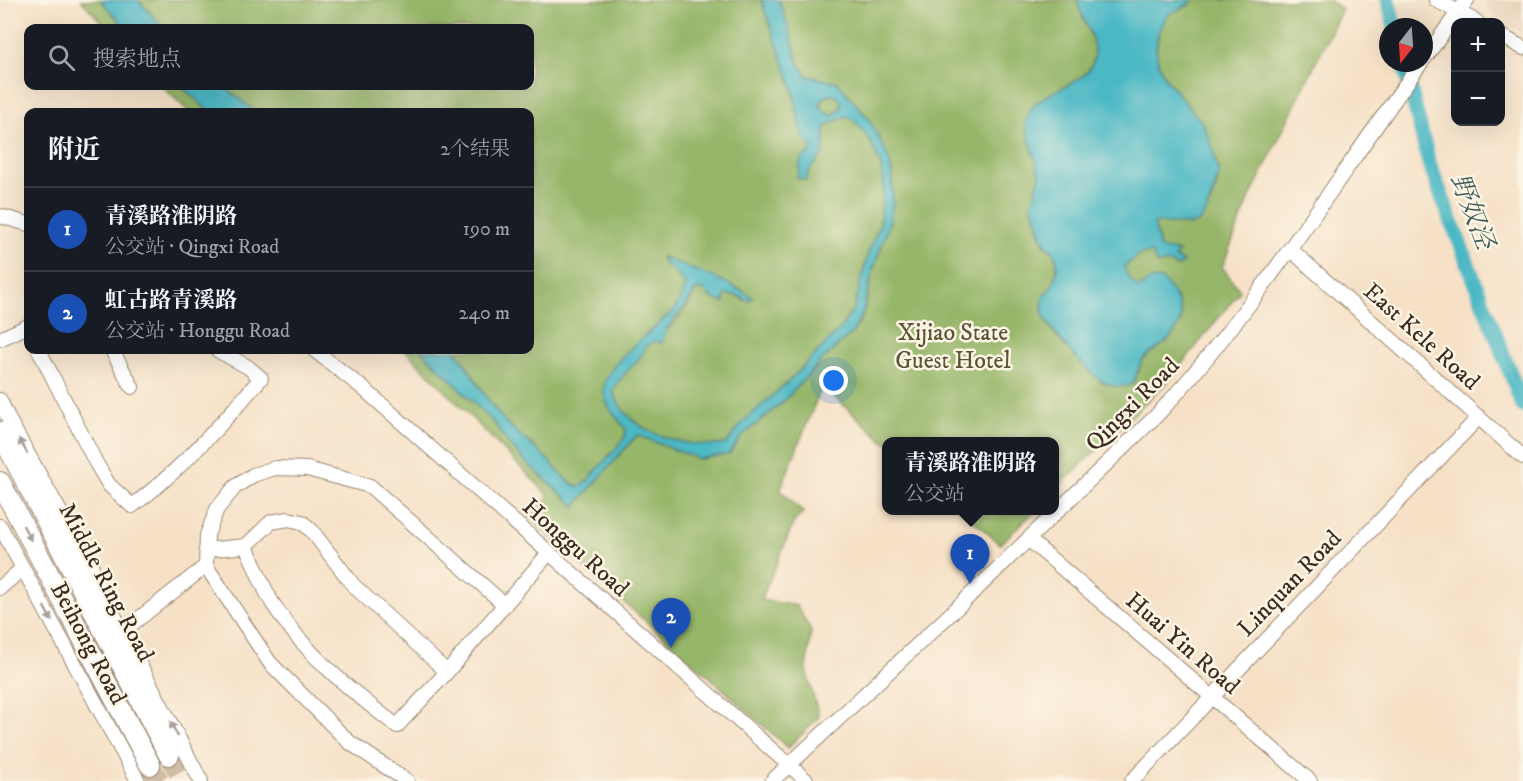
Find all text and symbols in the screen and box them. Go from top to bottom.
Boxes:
north arrow [1379,18,1433,72]
map controls [1451,18,1505,126]
button: + [1451,18,1505,72]
search box [24,24,534,90]
icon: search [45,41,78,74]
text: 搜索地点 [93,46,181,73]
button: − [1451,72,1505,126]
text: 附近 [48,134,100,167]
text: 2个结果 [440,137,510,162]
water label: 野奴泾 [1442,169,1502,256]
text: 青溪路淮阴路 [105,203,237,230]
text: 1 [64,217,71,242]
text: 190 m [463,217,510,242]
text: 公交站 · Qingxi Road [105,235,279,260]
street label: East Kele Road [1357,277,1486,397]
text: 虹古路青溪路 [105,287,237,314]
text: 2 [63,301,72,326]
text: 240 m [459,301,510,326]
park label: Xijiao State Guest Hotel [895,318,1012,376]
text: 公交站 · Honggu Road [105,319,290,344]
street label: Qingxi Road [1079,351,1186,458]
your location [819,366,848,395]
one-way arrow [18,437,28,454]
popup [882,437,1059,515]
text: 青溪路淮阴路 [904,450,1037,477]
text: 公交站 [904,482,964,507]
street label: Honggu Road [516,492,635,604]
street label: Middle Ring Road [52,498,161,667]
street label: Linquan Road [1231,524,1348,643]
one-way arrow [22,525,32,542]
pin: 1 [950,534,990,584]
street label: Beihong Road [43,577,133,710]
street label: Huai Yin Road [1119,586,1246,702]
pin: 2 [652,598,690,648]
one-way arrow [43,606,53,623]
one-way arrow [169,720,179,737]

